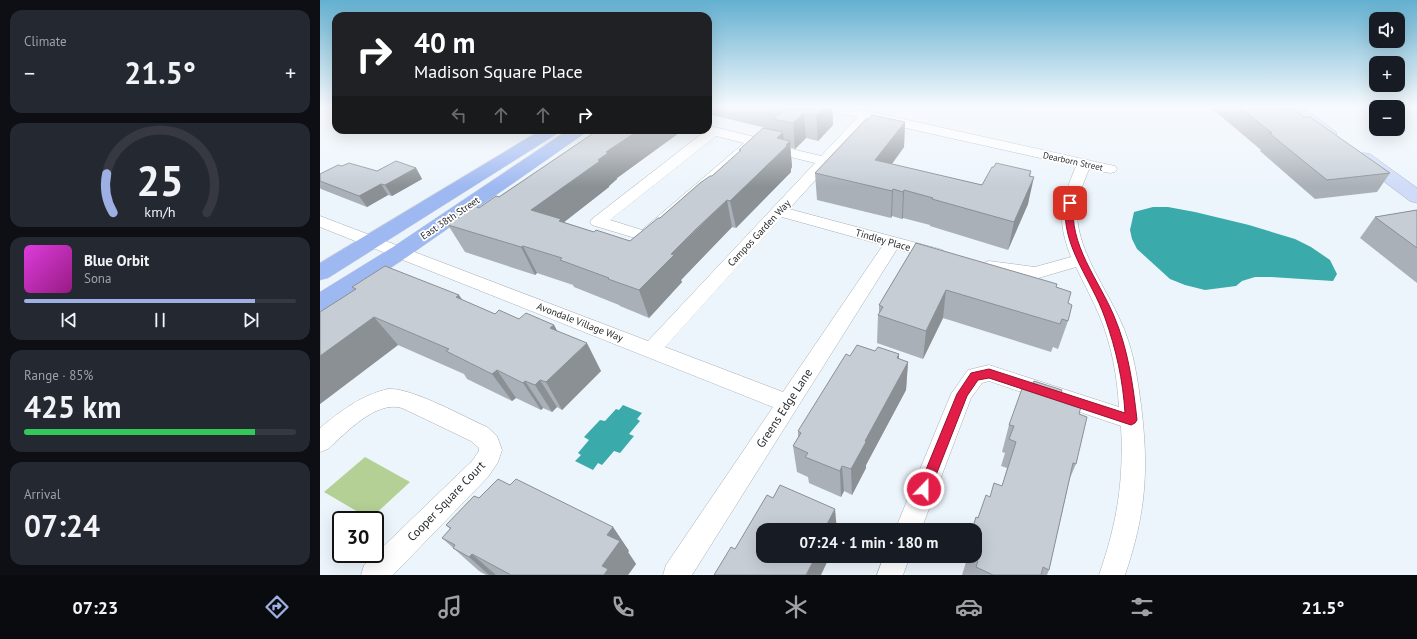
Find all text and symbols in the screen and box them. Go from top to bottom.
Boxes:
map controls [1369,12,1405,136]
button: sound [1369,12,1405,48]
text: 40 m [414,24,475,61]
icon: right [348,28,400,80]
text: Climate [24,33,67,50]
text: 21.5° [124,53,196,92]
button: + [1369,56,1405,92]
text: − [24,59,35,87]
text: + [285,59,296,87]
text: Madison Square Place [414,60,583,83]
button: − [1369,100,1405,136]
icon: left [448,104,470,126]
icon: ahead [490,104,512,126]
icon: ahead [532,104,554,126]
icon: right [574,104,596,126]
street label: Dearborn Street [1042,149,1104,173]
text: 25 [136,154,184,207]
pin [1053,186,1087,220]
icon: arrive [1059,192,1081,214]
street label: East 38th Street [418,193,483,243]
street label: Campos Garden Way [725,197,794,269]
text: km/h [144,201,176,220]
street label: Tindley Place [854,226,912,254]
text: Blue Orbit [84,251,149,270]
text: Sona [84,270,111,287]
street label: Avondale Village Way [535,300,625,345]
icon: previous [58,309,80,331]
icon: pause [149,309,171,331]
icon: next [240,309,262,331]
street label: Greens Edge Lane [753,366,815,450]
text: Range · 85% [24,367,93,384]
text: 425 km [24,387,122,426]
street label: Cooper Square Court [404,458,488,544]
position arrow [903,468,945,510]
text: Arrival [24,486,60,503]
text: 07:24 [24,506,100,545]
speed limit sign: 30 [332,511,384,563]
text: 07:24 · 1 min · 180 m [800,533,938,552]
icon: directions [263,593,291,621]
icon: music [436,593,464,621]
icon: phone [609,593,637,621]
icon: climate [782,593,810,621]
icon: car [955,593,983,621]
icon: filters [1128,593,1156,621]
text: 07:23 [73,596,118,619]
text: 21.5° [1302,596,1344,619]

